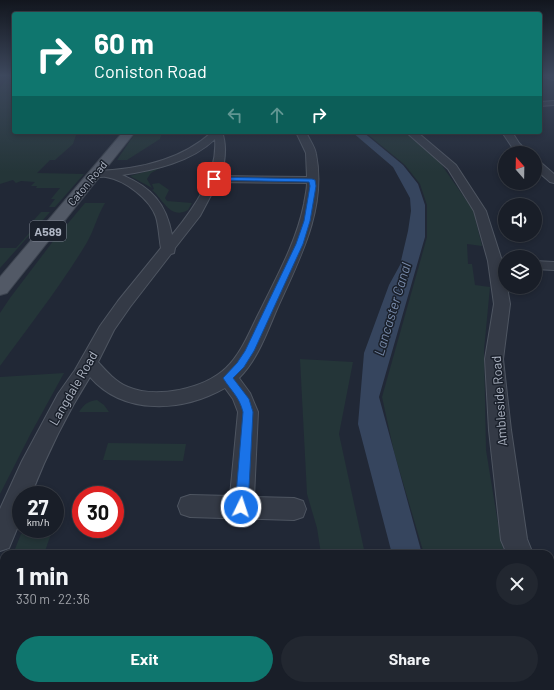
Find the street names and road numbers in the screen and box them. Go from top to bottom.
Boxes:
street label: Caton Road [65,158,109,208]
road number: A589 [30,221,66,241]
street label: Langdale Road [45,348,101,428]
street label: Ambleside Road [488,355,510,447]

